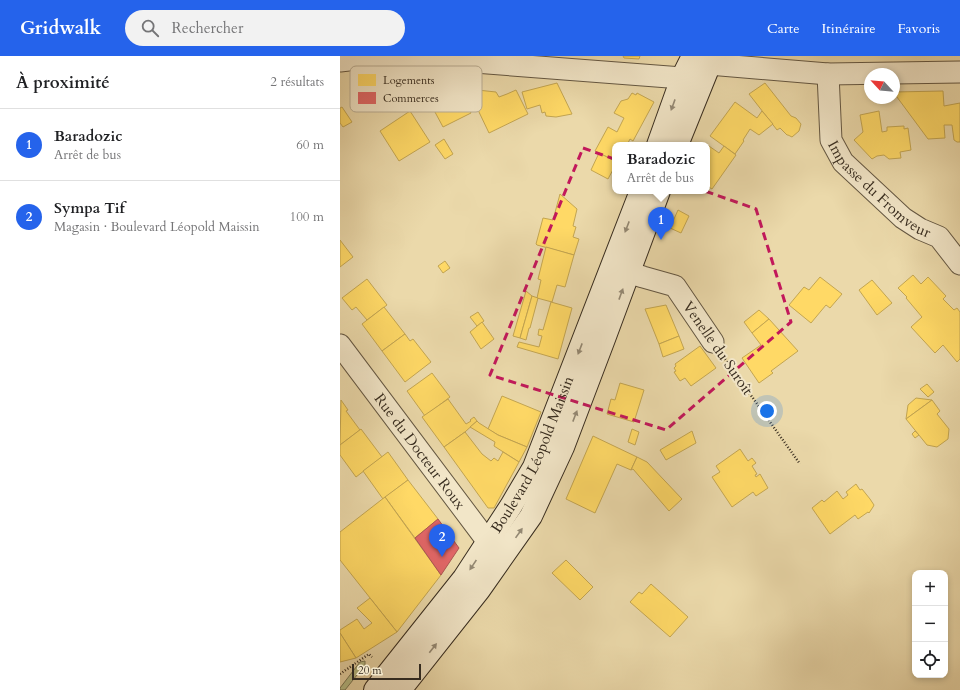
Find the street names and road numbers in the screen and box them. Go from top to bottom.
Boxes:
street label: Impasse du Fromveur [823,137,934,243]
street label: Venelle du Suroît [678,297,758,399]
street label: Boulevard Léopold Maissin [486,373,579,537]
street label: Rue du Docteur Roux [370,389,470,514]

